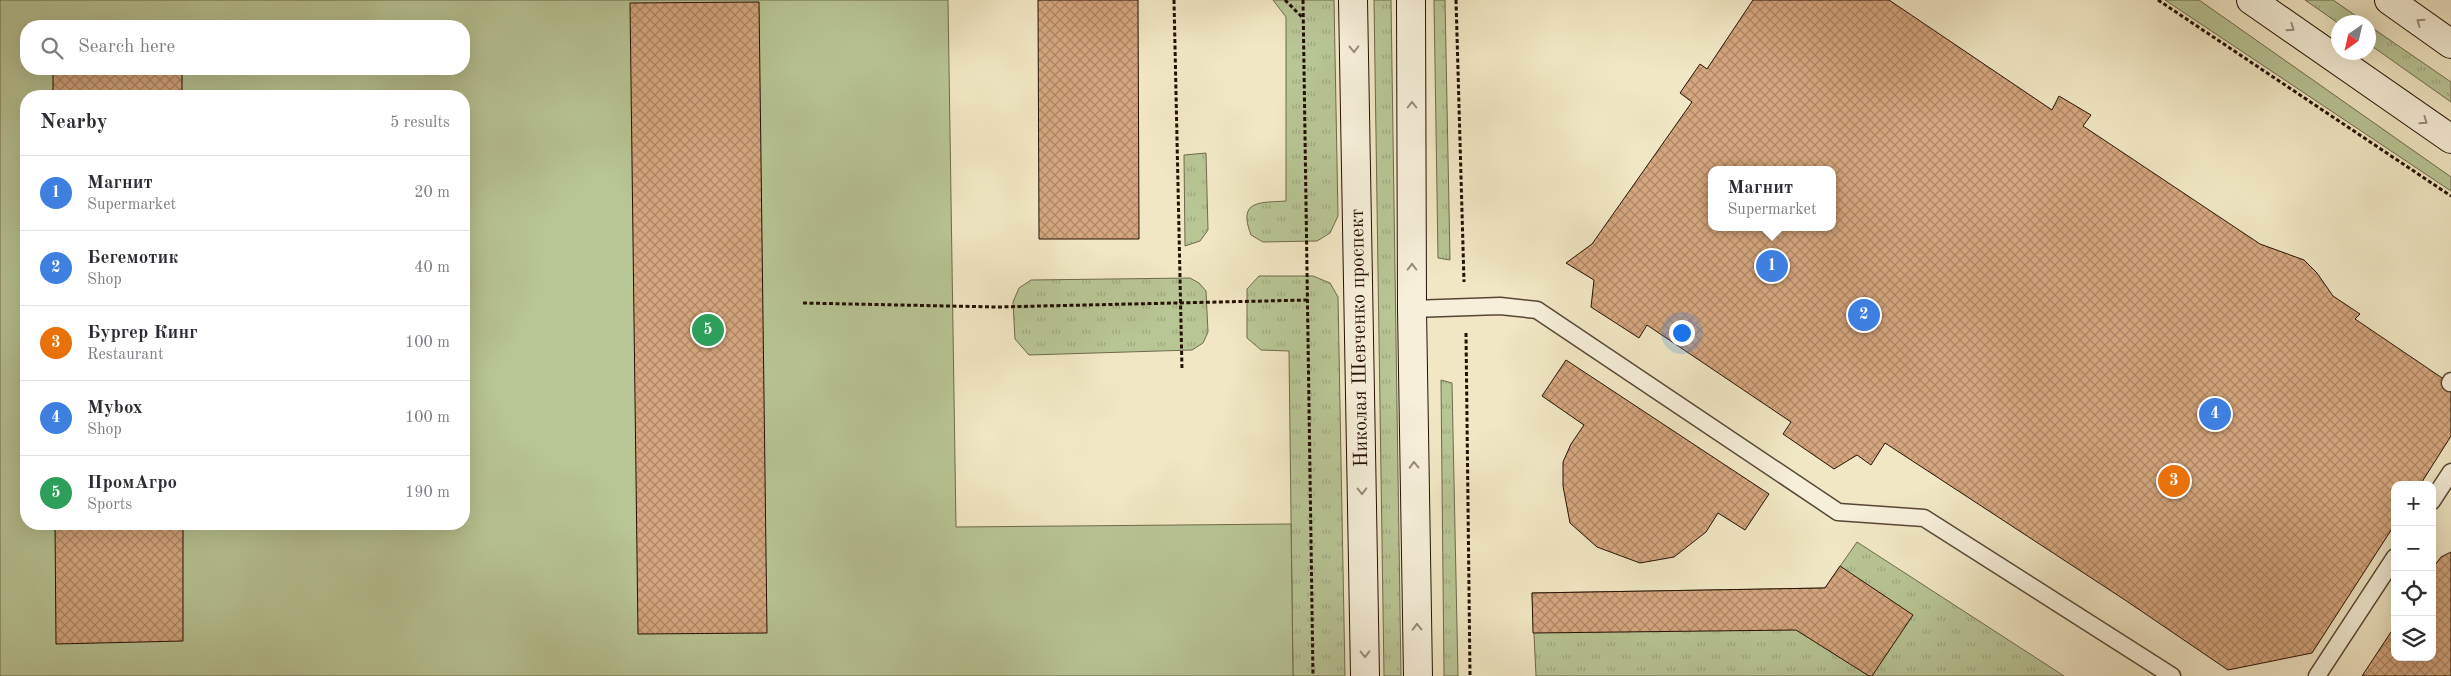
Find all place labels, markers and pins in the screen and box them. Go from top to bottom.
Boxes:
pin: 1 [1756,247,1788,285]
pin: 2 [1848,296,1880,334]
pin: 5 [692,311,724,349]
pin: 4 [2199,395,2231,433]
pin: 3 [2158,462,2190,500]

